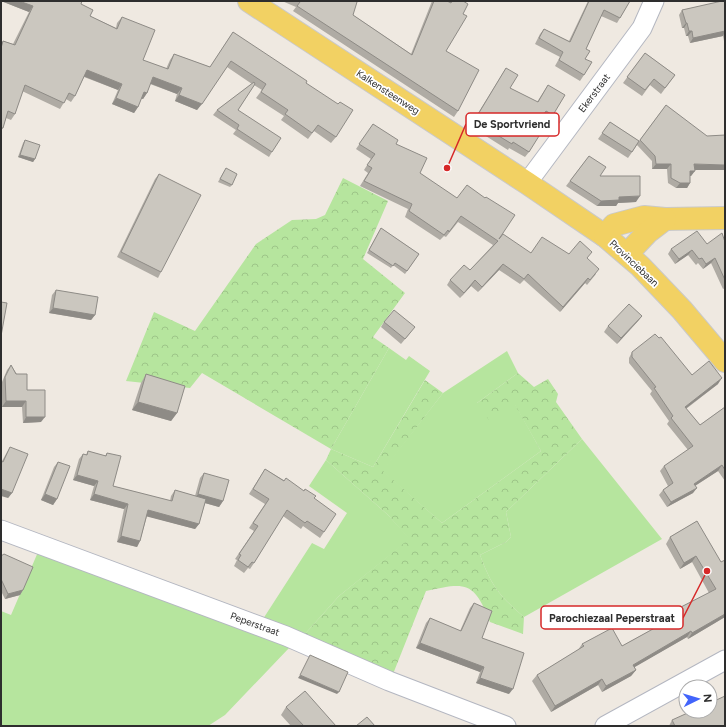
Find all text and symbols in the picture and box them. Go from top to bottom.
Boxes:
street label: Kalkensteenweg [354,67,422,117]
street label: Ekerstraat [575,71,613,115]
callout: De Sportvriend [466,113,559,136]
text: De Sportvriend [474,118,550,131]
street label: Provinciebaan [607,237,662,289]
callout: Parochiezaal Peperstraat [541,606,683,629]
street label: Peperstraat [228,609,282,639]
text: Parochiezaal Peperstraat [549,612,675,625]
north arrow [678,679,718,719]
text: N [701,693,714,703]

